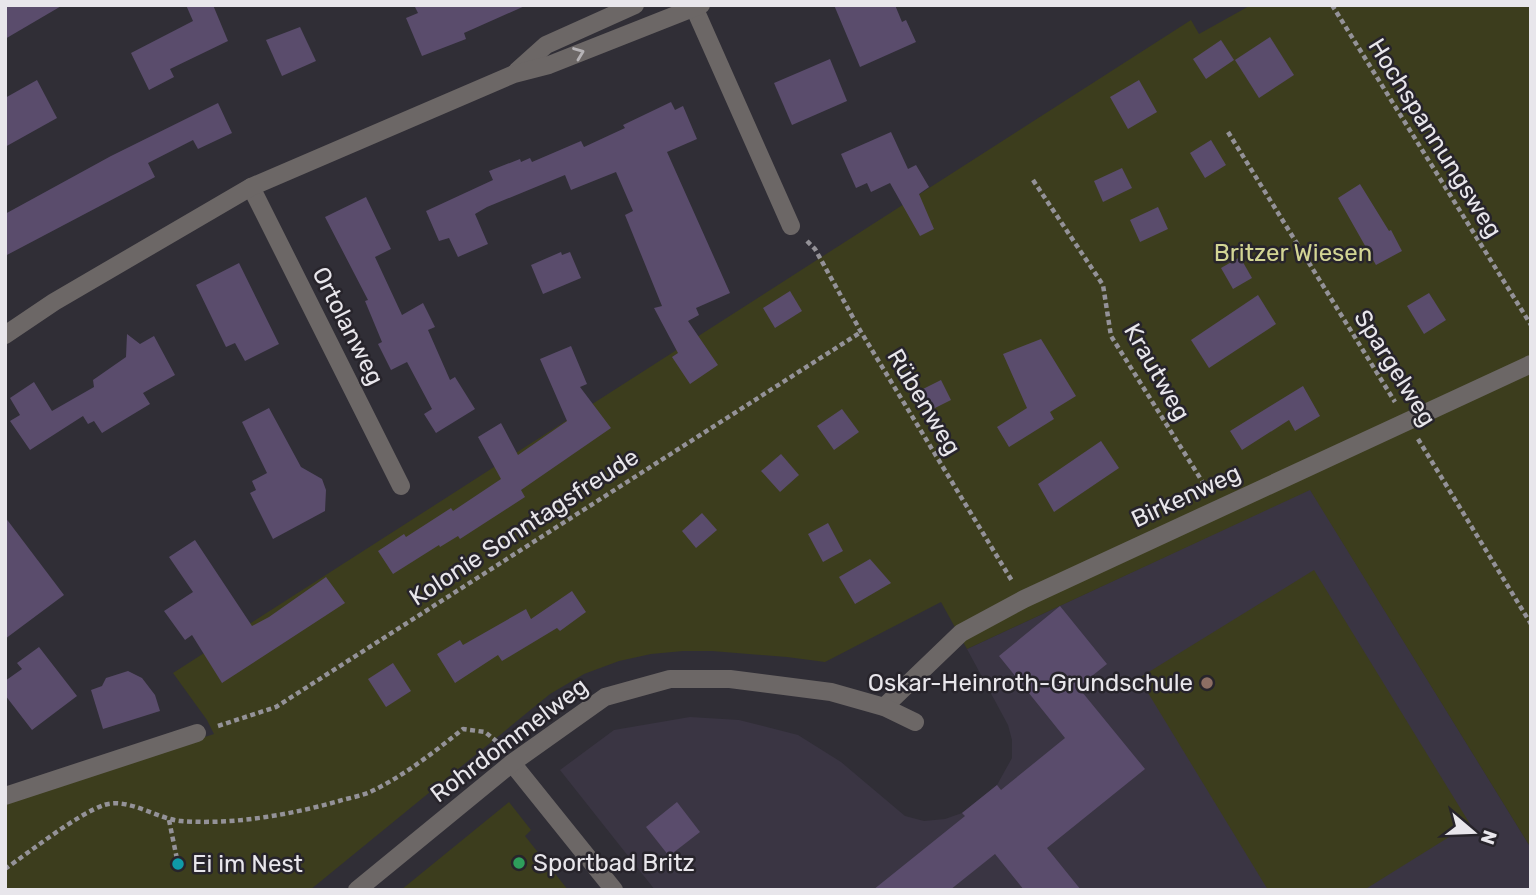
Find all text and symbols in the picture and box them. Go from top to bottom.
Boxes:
street label: Hochspannungsweg [1362,33,1508,243]
one-way arrow [573,48,585,62]
park label: Britzer Wiesen [1214,239,1372,267]
street label: Ortolanweg [306,262,390,390]
street label: Spargelweg [1348,305,1442,431]
street label: Krautweg [1118,319,1196,425]
street label: Rübenweg [881,344,967,460]
street label: Kolonie Sonntagsfreude [404,442,644,612]
street label: Birkenweg [1127,459,1245,533]
place label: Oskar-Heinroth-Grundschule [868,669,1193,697]
street label: Rohrdommelweg [425,672,593,808]
marker: Oskar-Heinroth-Grundschule [1199,675,1215,691]
north arrow [1438,797,1508,867]
text: N [1476,827,1502,848]
place label: Sportbad Britz [533,849,695,877]
place label: Ei im Nest [192,850,303,878]
marker: Sportbad Britz [511,855,527,871]
marker: Ei im Nest [170,856,186,872]

